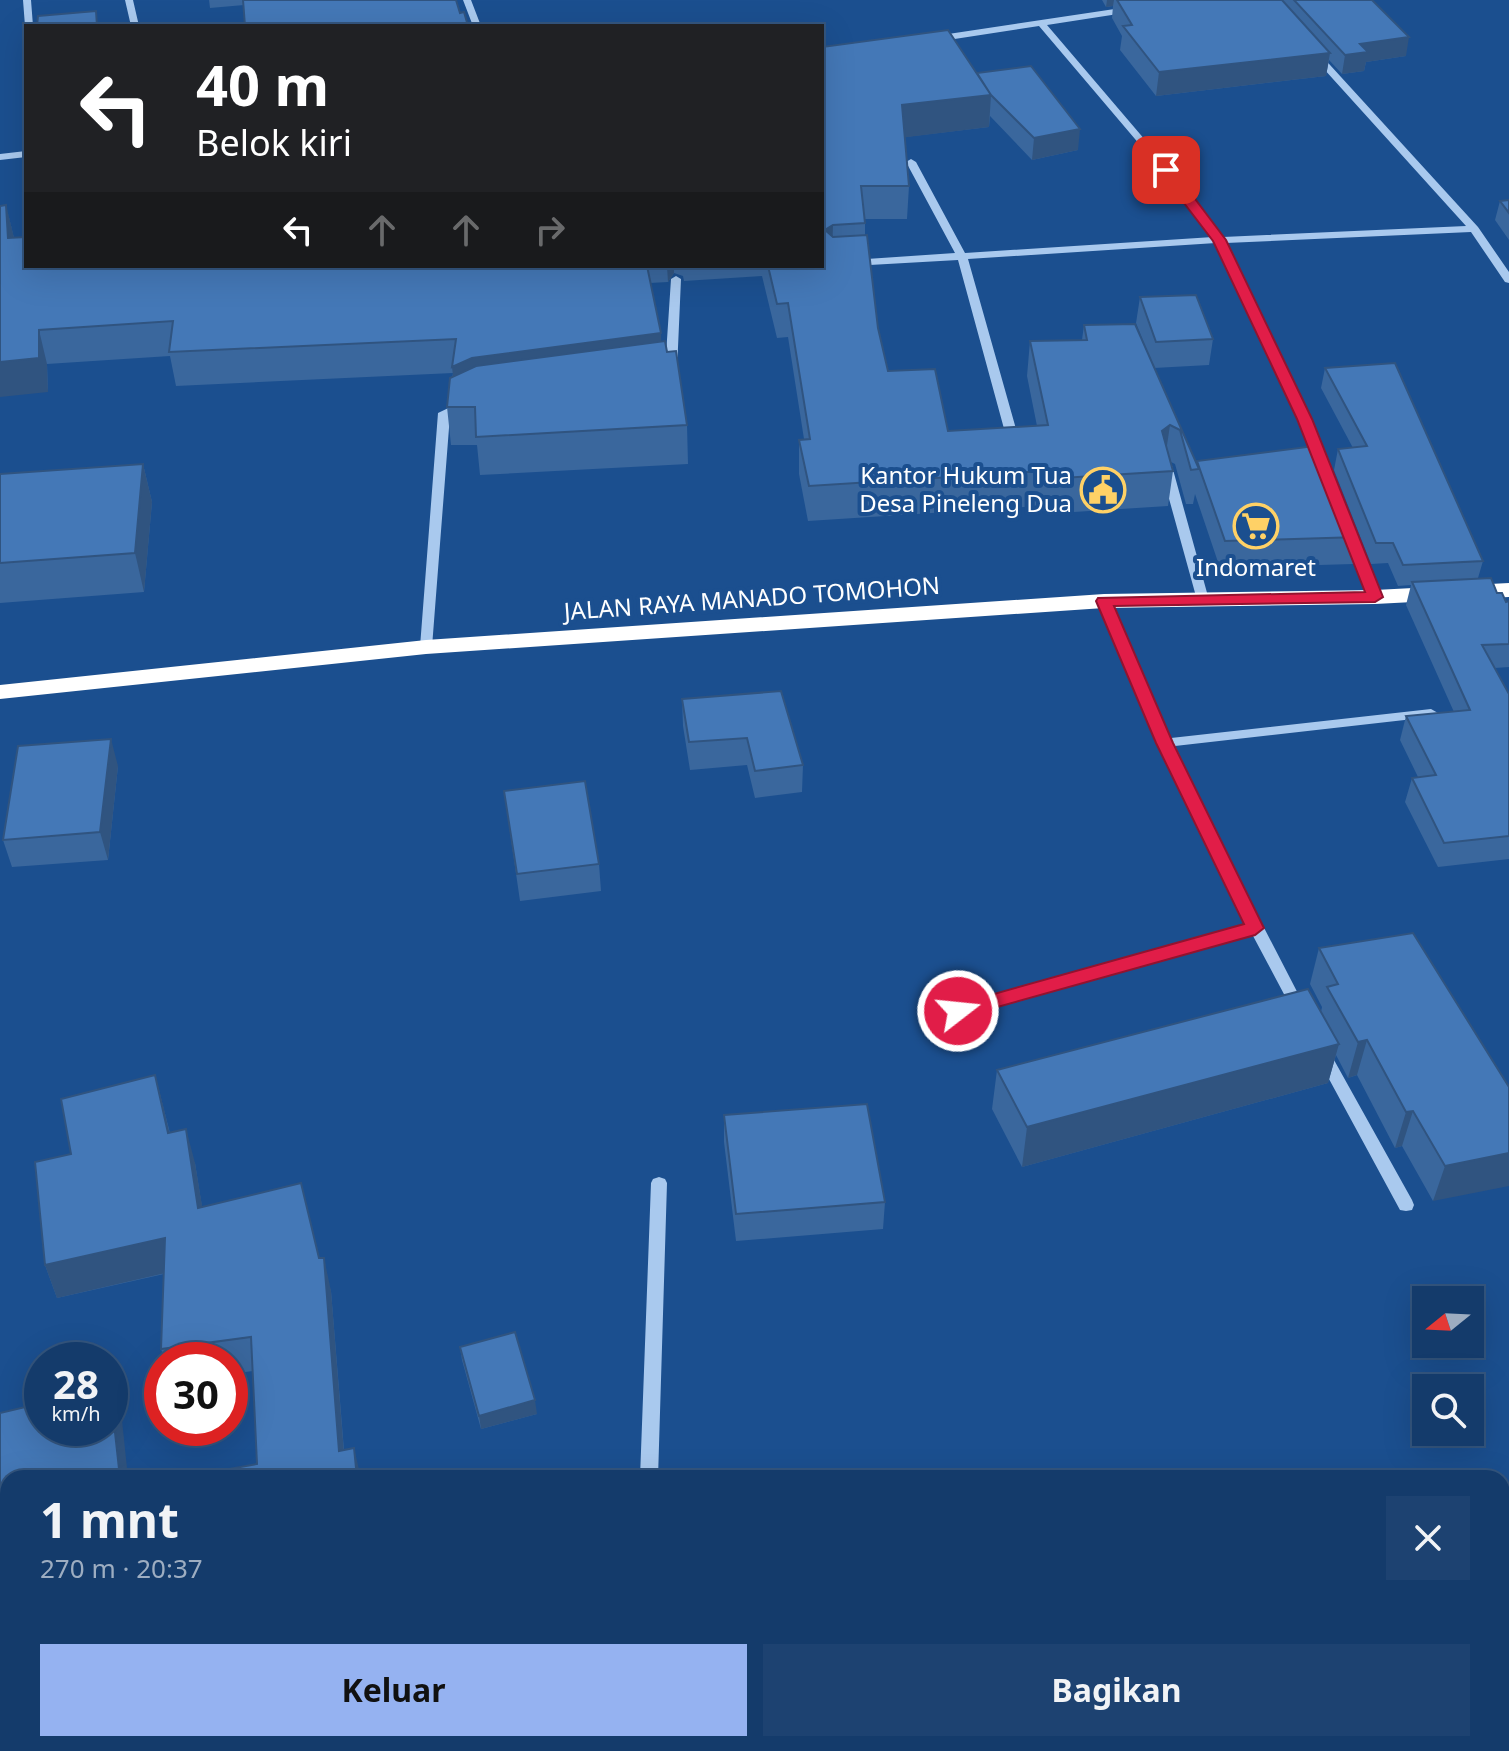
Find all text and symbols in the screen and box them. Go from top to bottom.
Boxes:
text: 40 m [196,46,329,122]
icon: left [64,56,168,160]
text: Belok kiri [196,118,352,167]
pin [1132,136,1200,204]
icon: arrive [1144,148,1188,192]
icon: left [276,208,320,252]
icon: ahead [360,208,404,252]
icon: ahead [444,208,488,252]
icon: right [528,208,572,252]
place label: Kantor Hukum Tua Desa Pineleng Dua [859,458,1072,519]
public building icon: Kantor Hukum Tua Desa Pineleng Dua [1079,466,1127,514]
supermarket icon: Indomaret [1232,502,1280,550]
place label: Indomaret [1196,550,1316,583]
street label: JALAN RAYA MANADO TOMOHON [561,568,941,627]
position arrow [916,969,1000,1053]
north arrow [1412,1286,1484,1358]
map controls [1412,1286,1484,1446]
speed limit sign: 30 [144,1342,248,1446]
text: 28 [53,1356,99,1411]
button: search [1412,1374,1484,1446]
text: km/h [51,1400,101,1427]
text: 1 mnt [40,1487,179,1552]
button: close [1386,1496,1470,1580]
text: 270 m · 20:37 [40,1550,203,1586]
button: Keluar [40,1644,747,1736]
button: Bagikan [763,1644,1470,1736]

